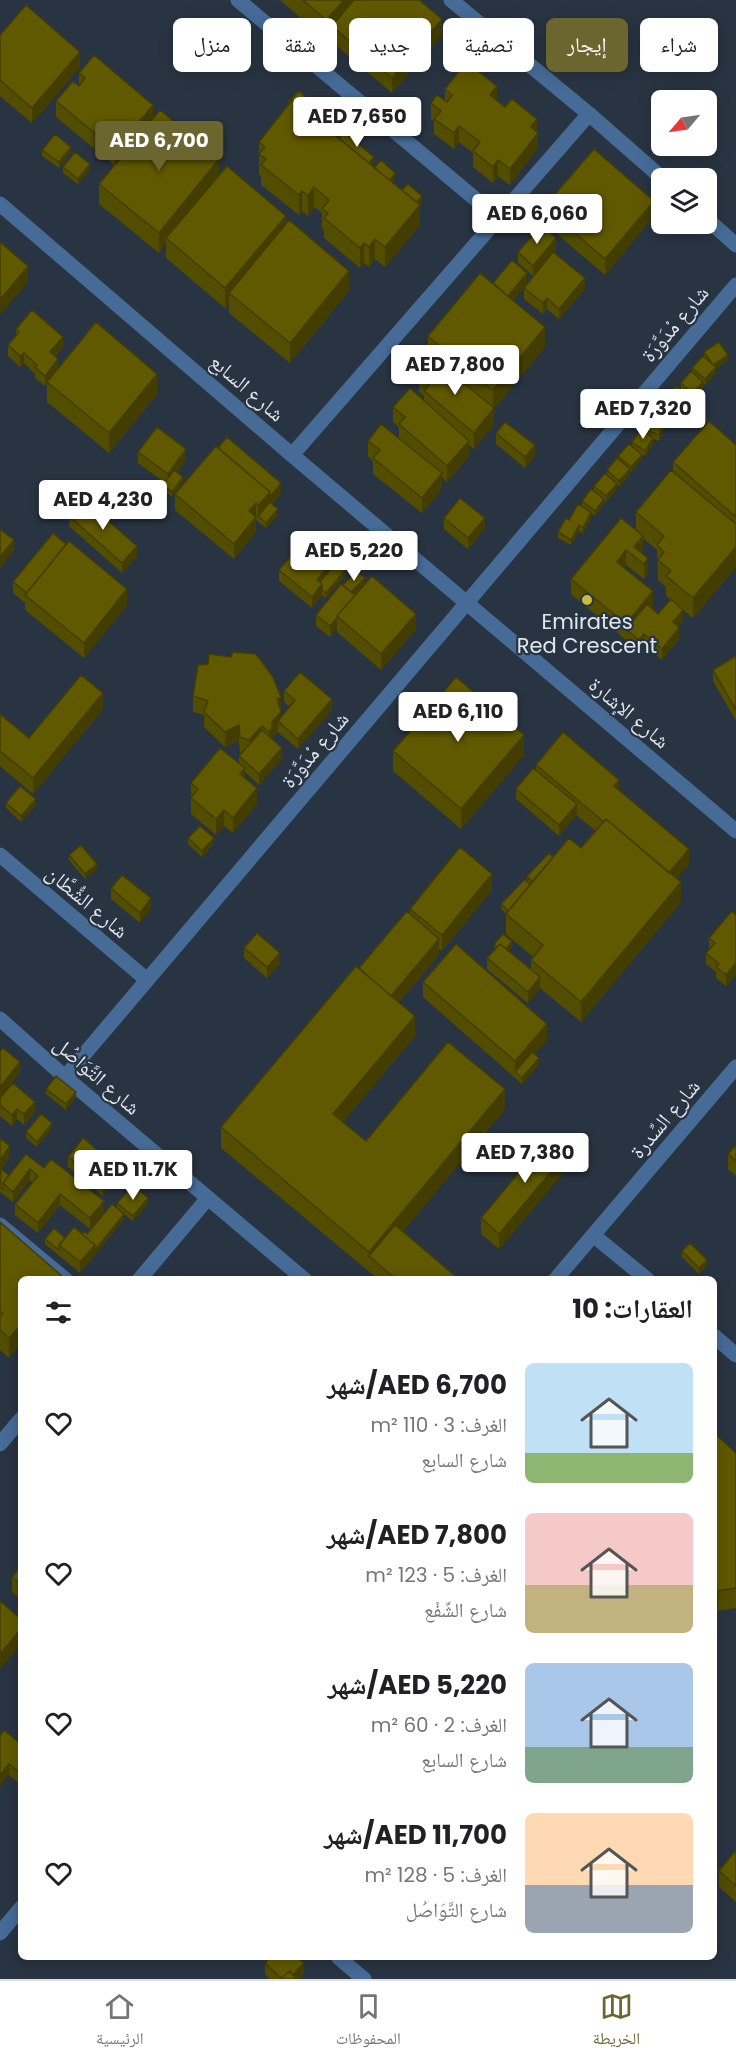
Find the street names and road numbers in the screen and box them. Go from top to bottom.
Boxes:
street label: شارع مْدَوَّرَة [634,279,715,368]
street label: شارع السابع [204,347,291,428]
street label: شارع الإشارة [583,670,676,755]
street label: شارع مْدَوَّرَة [274,705,355,794]
street label: شارع الشُّطَّان [40,858,135,945]
street label: شارع التَّوَاصُل [48,1030,147,1121]
street label: شارع السِّدرة [623,1073,706,1165]

